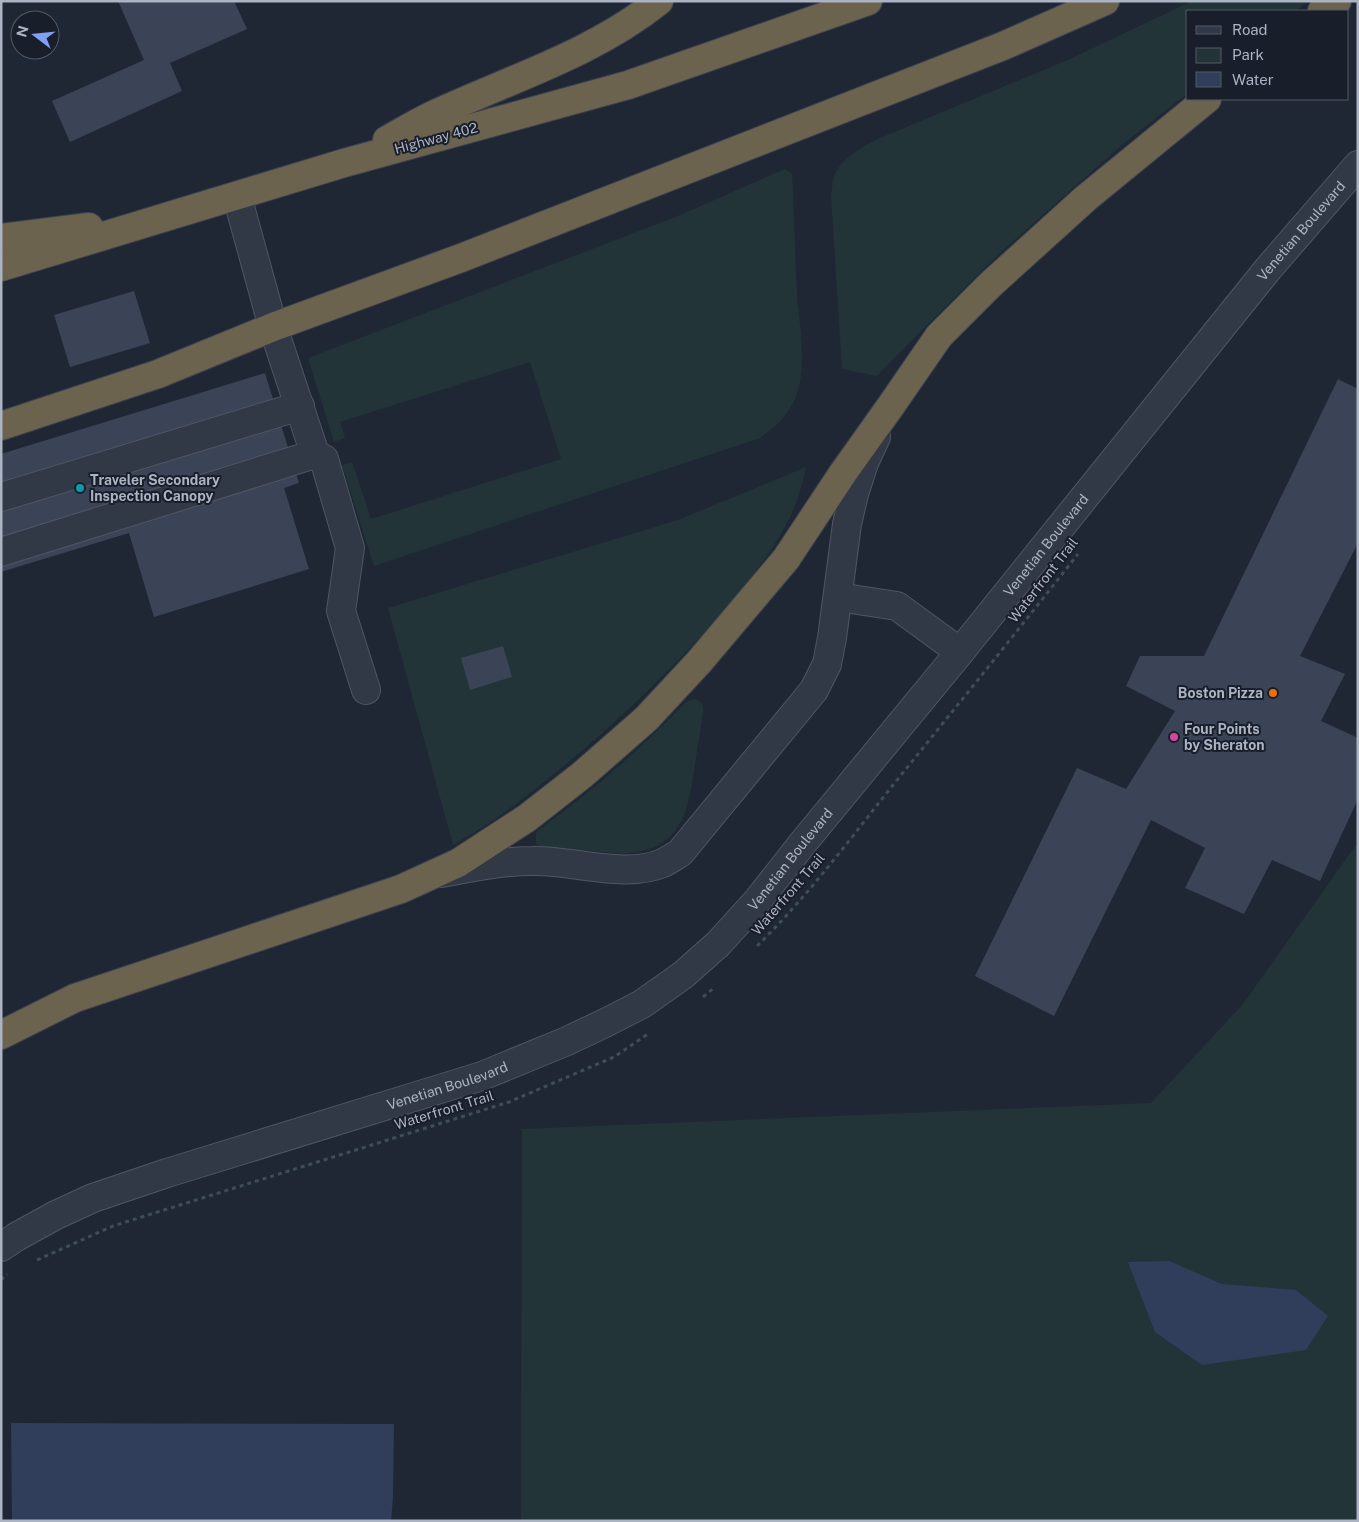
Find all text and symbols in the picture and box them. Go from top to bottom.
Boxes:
north arrow [10,10,60,60]
legend [1186,10,1349,100]
text: Road [1232,21,1268,38]
text: N [13,24,32,39]
text: Park [1232,46,1264,63]
text: Water [1232,71,1274,88]
street label: Highway 402 [393,119,479,157]
street label: Venetian Boulevard [1254,178,1348,284]
place label: Traveler Secondary Inspection Canopy [90,472,220,504]
marker: Traveler Secondary Inspection Canopy [74,482,86,494]
street label: Venetian Boulevard [1000,491,1092,599]
street label: Waterfront Trail [1005,534,1081,626]
place label: Boston Pizza [1178,685,1263,701]
marker: Boston Pizza [1267,687,1279,699]
place label: Four Points by Sheraton [1184,721,1265,753]
marker: Four Points by Sheraton [1168,731,1180,743]
street label: Venetian Boulevard [745,805,836,914]
street label: Waterfront Trail [748,850,828,938]
street label: Venetian Boulevard [385,1058,510,1113]
street label: Waterfront Trail [392,1087,496,1133]

